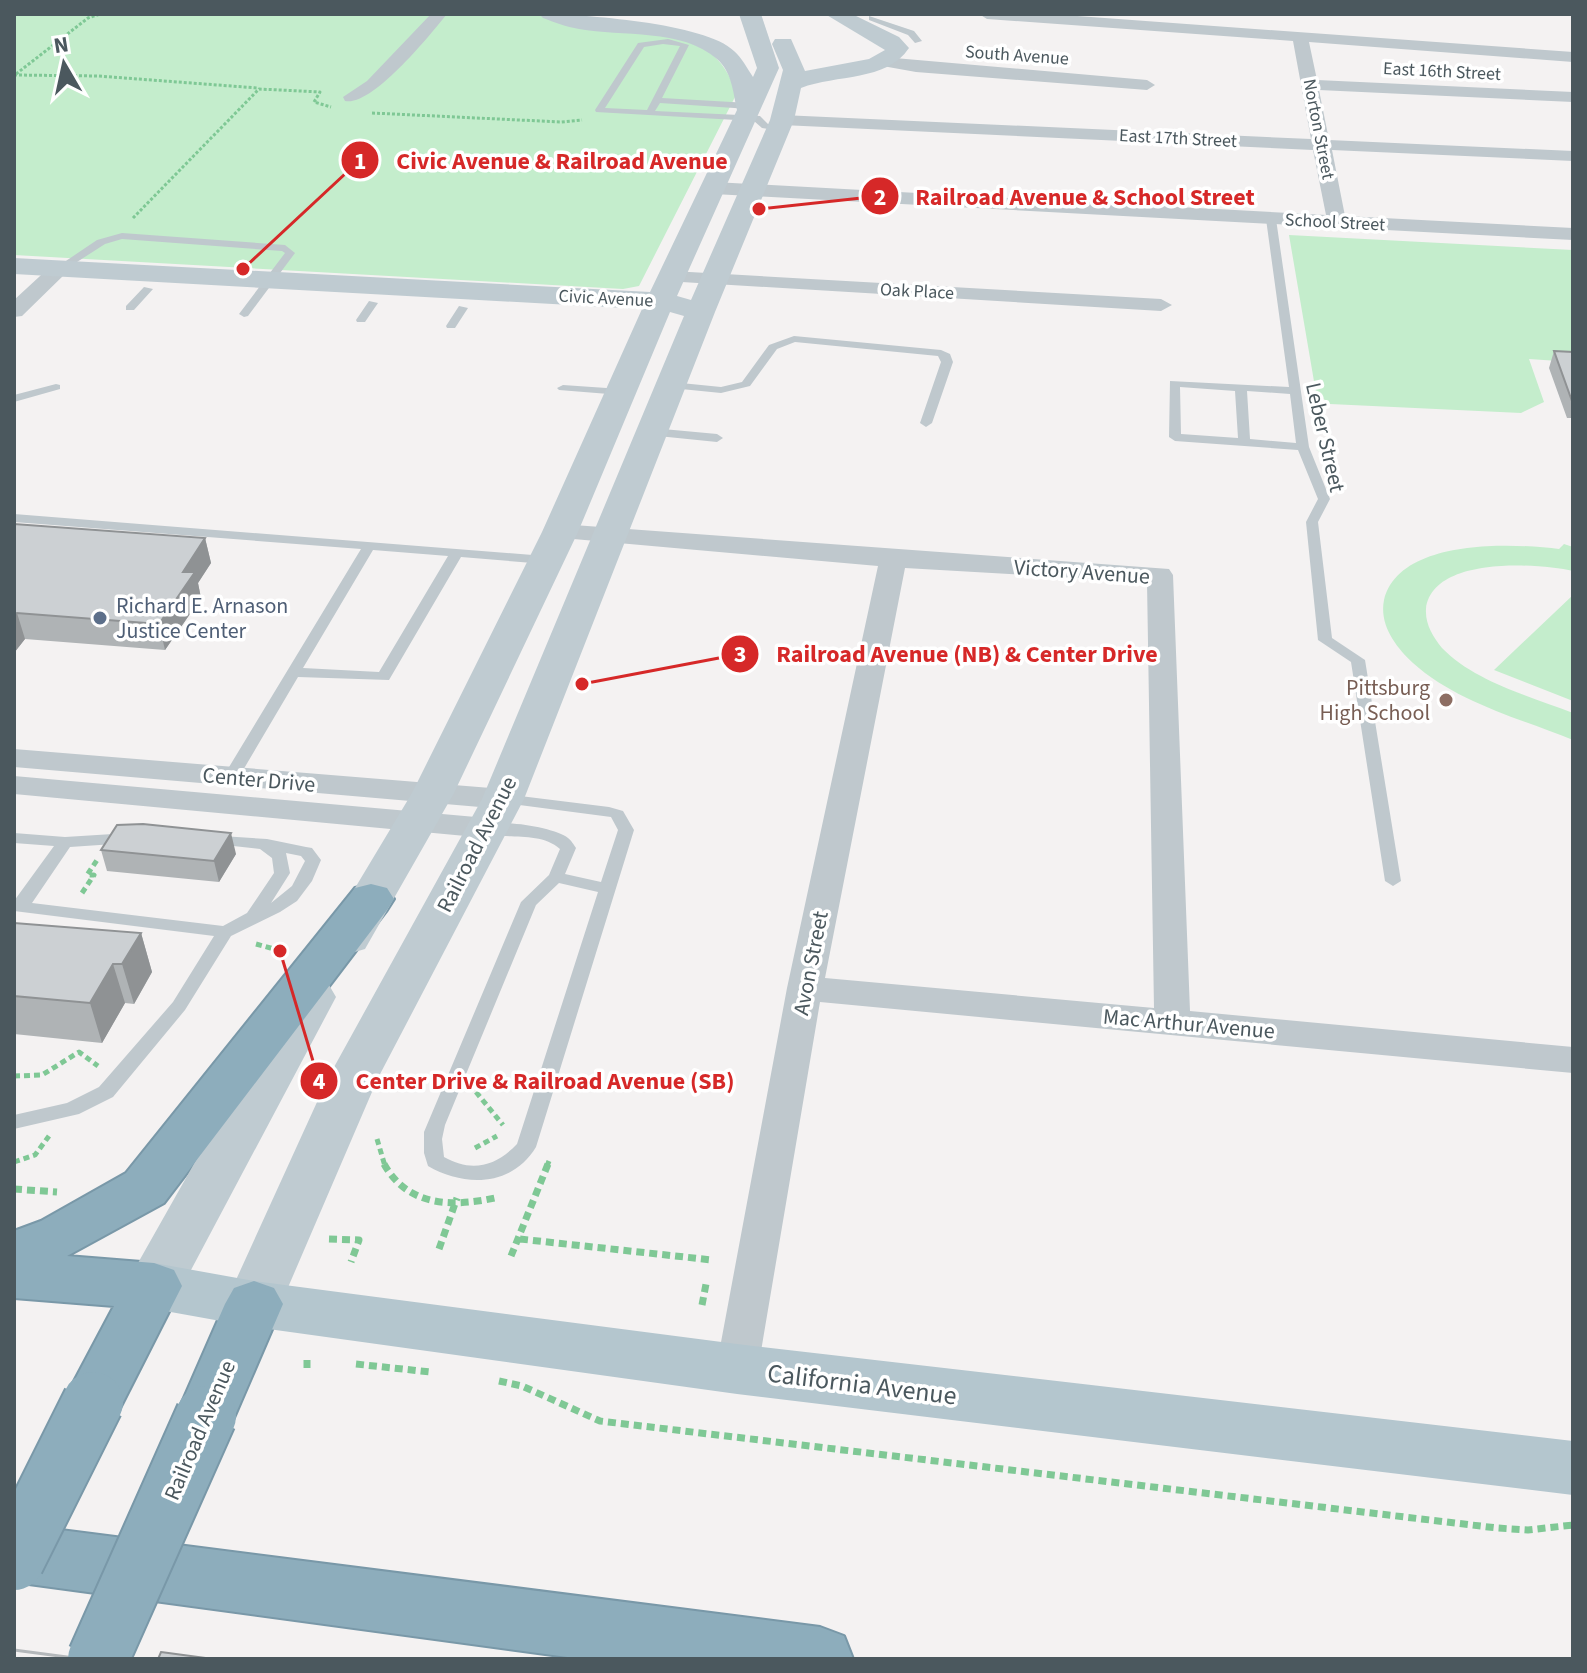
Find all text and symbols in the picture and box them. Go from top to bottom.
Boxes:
north arrow [24,24,104,104]
text: N [51,28,71,62]
street label: South Avenue [964,39,1070,72]
street label: East 16th Street [1382,56,1501,87]
street label: Norton Street [1297,77,1340,181]
street label: East 17th Street [1118,123,1237,154]
callout: Civic Avenue & Railroad Avenue [340,136,744,184]
text: 1 [354,144,366,179]
text: Civic Avenue & Railroad Avenue [396,144,728,179]
callout: Railroad Avenue & School Street [860,172,1271,220]
text: 2 [874,180,886,215]
text: Railroad Avenue & School Street [915,180,1255,215]
street label: School Street [1284,207,1386,238]
street label: Oak Place [879,277,955,306]
street label: Civic Avenue [558,284,654,313]
street label: Leber Street [1297,379,1353,496]
street label: Victory Avenue [1013,551,1151,593]
place label: Richard E. Arnason Justice Center [116,590,288,647]
marker: Richard E. Arnason Justice Center [91,609,109,627]
callout: Railroad Avenue (NB) & Center Drive [720,630,1174,678]
text: 3 [734,637,746,672]
text: Railroad Avenue (NB) & Center Drive [776,637,1158,672]
place label: Pittsburg High School [1320,672,1430,729]
marker: Pittsburg High School [1437,691,1455,709]
street label: Center Drive [201,759,317,801]
street label: Railroad Avenue [429,771,525,918]
street label: Avon Street [785,908,837,1018]
street label: Mac Arthur Avenue [1102,1001,1276,1047]
callout: Center Drive & Railroad Avenue (SB) [299,1057,750,1105]
text: 4 [313,1064,326,1099]
text: Center Drive & Railroad Avenue (SB) [356,1064,734,1099]
street label: Railroad Avenue [156,1355,244,1505]
street label: California Avenue [765,1355,959,1414]

